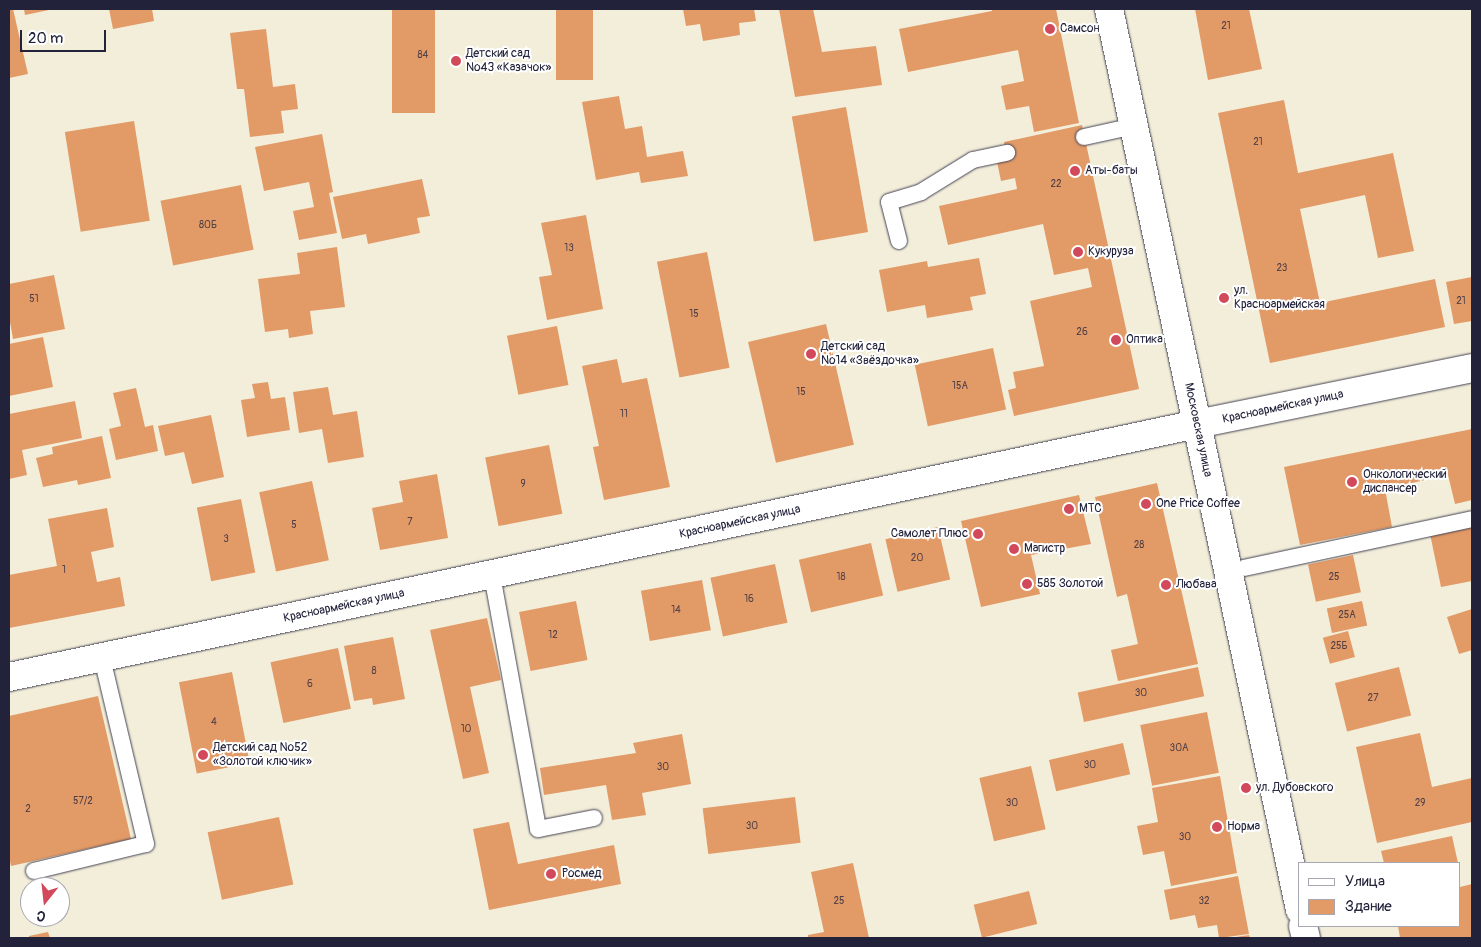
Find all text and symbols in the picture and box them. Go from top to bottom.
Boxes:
scale bar [22,20,109,52]
house number: 21 [1221,21,1231,33]
place label: Самсон [1060,22,1099,36]
marker: Самсон [1044,23,1056,35]
text: 20 m [28,29,63,48]
place label: Детский сад №43 «Казачок» [466,47,551,75]
house number: 84 [418,50,428,62]
marker: Детский сад №43 «Казачок» [450,55,462,67]
house number: 21 [1253,137,1263,149]
place label: Аты-баты [1085,164,1138,178]
marker: Аты-баты [1069,165,1081,177]
house number: 22 [1050,179,1062,191]
house number: 80Б [199,220,217,232]
house number: 13 [564,243,574,255]
place label: Кукуруза [1088,245,1133,259]
marker: Кукуруза [1072,246,1084,258]
house number: 23 [1277,263,1287,275]
place label: ул. Красноармейская [1234,284,1325,312]
marker: ул. Красноармейская [1218,292,1230,304]
house number: 51 [29,294,39,306]
house number: 21 [1456,296,1466,308]
house number: 15 [689,309,699,321]
house number: 26 [1076,327,1088,339]
place label: Оптика [1126,333,1163,347]
marker: Оптика [1110,334,1122,346]
place label: Детский сад №14 «Звёздочка» [821,340,919,368]
marker: Детский сад №14 «Звёздочка» [805,348,817,360]
house number: 15А [952,381,968,393]
street label: Московская улица [1181,382,1215,478]
house number: 15 [796,387,806,399]
street label: Красноармейская улица [1221,387,1345,427]
house number: 11 [620,409,628,421]
place label: Онкологический диспансер [1363,468,1447,496]
marker: Онкологический диспансер [1345,475,1359,489]
house number: 9 [520,479,526,491]
place label: One Price Coffee [1156,497,1240,511]
marker: One Price Coffee [1140,498,1152,510]
street label: Красноармейская улица [678,502,802,542]
place label: МТС [1079,502,1102,516]
marker: МТС [1063,503,1075,515]
house number: 7 [407,517,413,529]
house number: 5 [291,520,297,532]
place label: Самолет Плюс [891,527,968,541]
marker: Самолет Плюс [972,528,984,540]
house number: 3 [223,534,229,546]
house number: 28 [1134,540,1144,552]
place label: Магистр [1024,542,1065,556]
marker: Магистр [1008,543,1020,555]
house number: 20 [911,553,923,565]
house number: 1 [62,565,66,577]
house number: 18 [837,572,845,584]
house number: 25 [1328,572,1340,584]
place label: 585 Золотой [1037,577,1103,591]
marker: 585 Золотой [1021,578,1033,590]
place label: Любава [1176,578,1216,592]
marker: Любава [1160,579,1172,591]
street label: Красноармейская улица [282,586,406,626]
house number: 16 [744,594,754,606]
house number: 14 [671,605,681,617]
house number: 25А [1338,610,1356,622]
house number: 12 [548,630,558,642]
house number: 25Б [1330,641,1348,653]
house number: 8 [371,666,377,678]
house number: 6 [307,679,313,691]
house number: 30 [1135,688,1147,700]
house number: 27 [1368,693,1378,705]
house number: 4 [211,717,217,729]
house number: 10 [461,724,471,736]
place label: Детский сад №52 «Золотой ключик» [213,741,312,769]
house number: 30А [1170,743,1188,755]
marker: Детский сад №52 «Золотой ключик» [197,749,209,761]
house number: 30 [1084,760,1096,772]
house number: 30 [657,762,669,774]
place label: ул. Дубовского [1256,781,1333,795]
marker: ул. Дубовского [1240,782,1252,794]
house number: 57/2 [73,796,93,808]
house number: 30 [1006,798,1018,810]
house number: 29 [1415,798,1425,810]
house number: 2 [25,804,31,816]
place label: Норма [1227,820,1260,834]
house number: 30 [746,821,758,833]
marker: Норма [1211,821,1223,833]
house number: 30 [1179,832,1191,844]
legend [1298,862,1461,927]
marker: Росмед [544,867,558,881]
place label: Росмед [562,867,602,881]
text: Улица [1345,872,1385,891]
north arrow [20,877,70,927]
house number: 25 [833,896,845,908]
house number: 32 [1198,896,1210,908]
text: Здание [1345,897,1392,916]
text: С [35,907,48,925]

